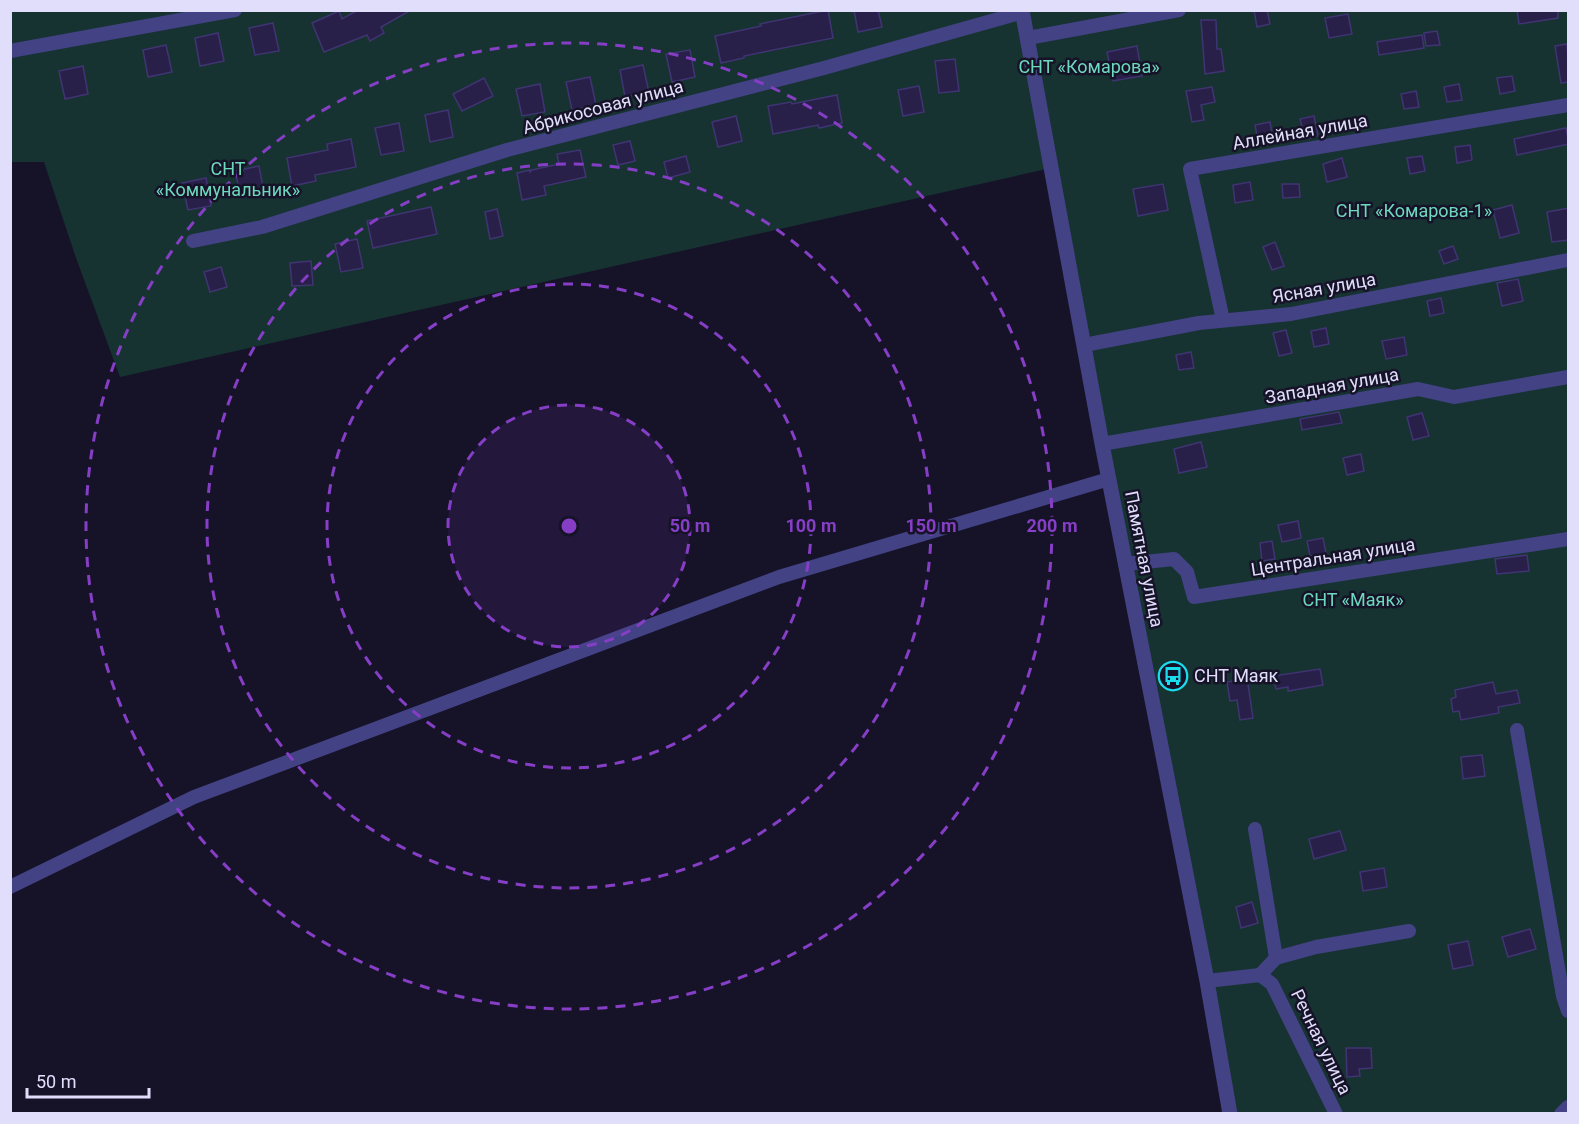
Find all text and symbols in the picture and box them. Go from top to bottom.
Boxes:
park label: СНТ «Комарова» [1018,56,1160,77]
street label: Абрикосовая улица [520,75,685,138]
street label: Аллейная улица [1231,109,1369,154]
park label: СНТ «Коммунальник» [156,158,300,200]
park label: СНТ «Комарова-1» [1336,200,1492,221]
street label: Ясная улица [1270,268,1377,307]
street label: Западная улица [1263,363,1400,408]
street label: Памятная улица [1121,489,1168,629]
text: 50 m [670,515,710,536]
text: 100 m [785,515,837,536]
text: 150 m [905,515,957,536]
text: 200 m [1026,515,1078,536]
centre of rings [559,516,579,536]
street label: Центральная улица [1249,533,1416,580]
park label: СНТ «Маяк» [1302,589,1404,610]
bus stop icon: СНТ Маяк [1157,660,1189,692]
place label: СНТ Маяк [1194,665,1279,686]
street label: Речная улица [1287,986,1356,1098]
scale bar [27,1061,148,1099]
text: 50 m [36,1071,76,1092]

